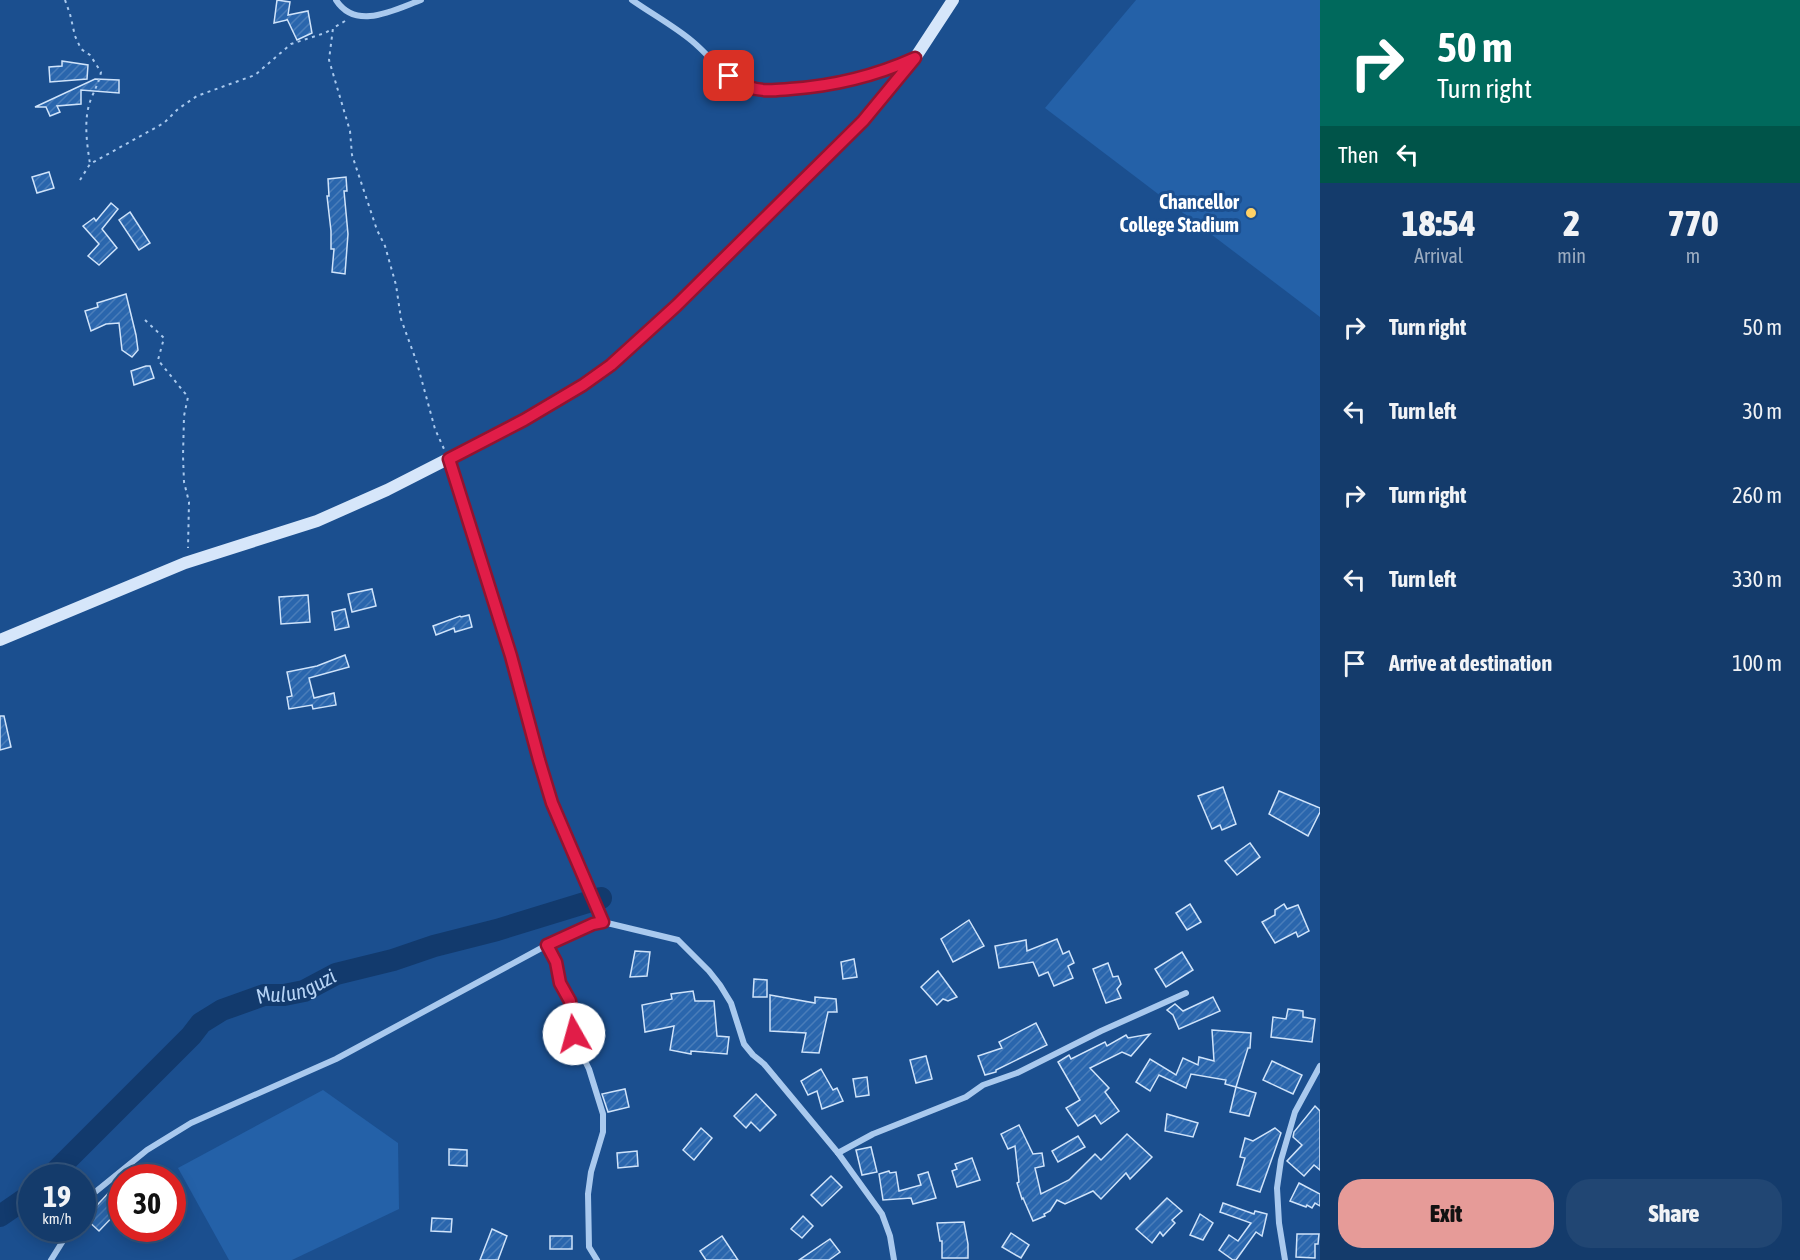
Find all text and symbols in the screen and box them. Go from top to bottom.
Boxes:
text: 50 m [1437,23,1512,71]
icon: right [1338,24,1416,102]
pin [703,50,754,101]
icon: arrive [712,59,745,92]
text: Turn right [1437,73,1532,104]
icon: left [1391,138,1424,171]
text: Then [1338,142,1379,168]
place label: Chancellor College Stadium [1120,190,1240,236]
text: 18:54 [1402,202,1476,244]
text: 2 [1563,202,1580,244]
text: 770 [1668,202,1718,244]
marker: Chancellor College Stadium [1244,206,1258,220]
text: Arrival [1414,244,1463,267]
text: min [1557,244,1586,267]
text: m [1686,244,1700,267]
icon: right [1338,311,1371,344]
text: Turn right [1389,314,1466,340]
text: 50 m [1742,314,1782,340]
icon: left [1338,395,1371,428]
text: Turn left [1389,398,1456,424]
text: 30 m [1742,398,1782,424]
icon: right [1338,479,1371,512]
text: Turn right [1389,482,1466,508]
text: 260 m [1732,482,1782,508]
icon: left [1338,563,1371,596]
text: Turn left [1389,566,1456,592]
text: 330 m [1732,566,1782,592]
icon: arrive [1338,647,1371,680]
text: Arrive at destination [1389,650,1552,676]
text: 100 m [1732,650,1782,676]
water label: Mulunguzi [252,963,340,1008]
position arrow [542,1002,606,1066]
speed limit sign: 30 [108,1164,186,1242]
text: 19 [43,1179,71,1213]
button: Exit [1338,1179,1554,1248]
button: Share [1566,1179,1782,1248]
text: km/h [42,1210,72,1227]

